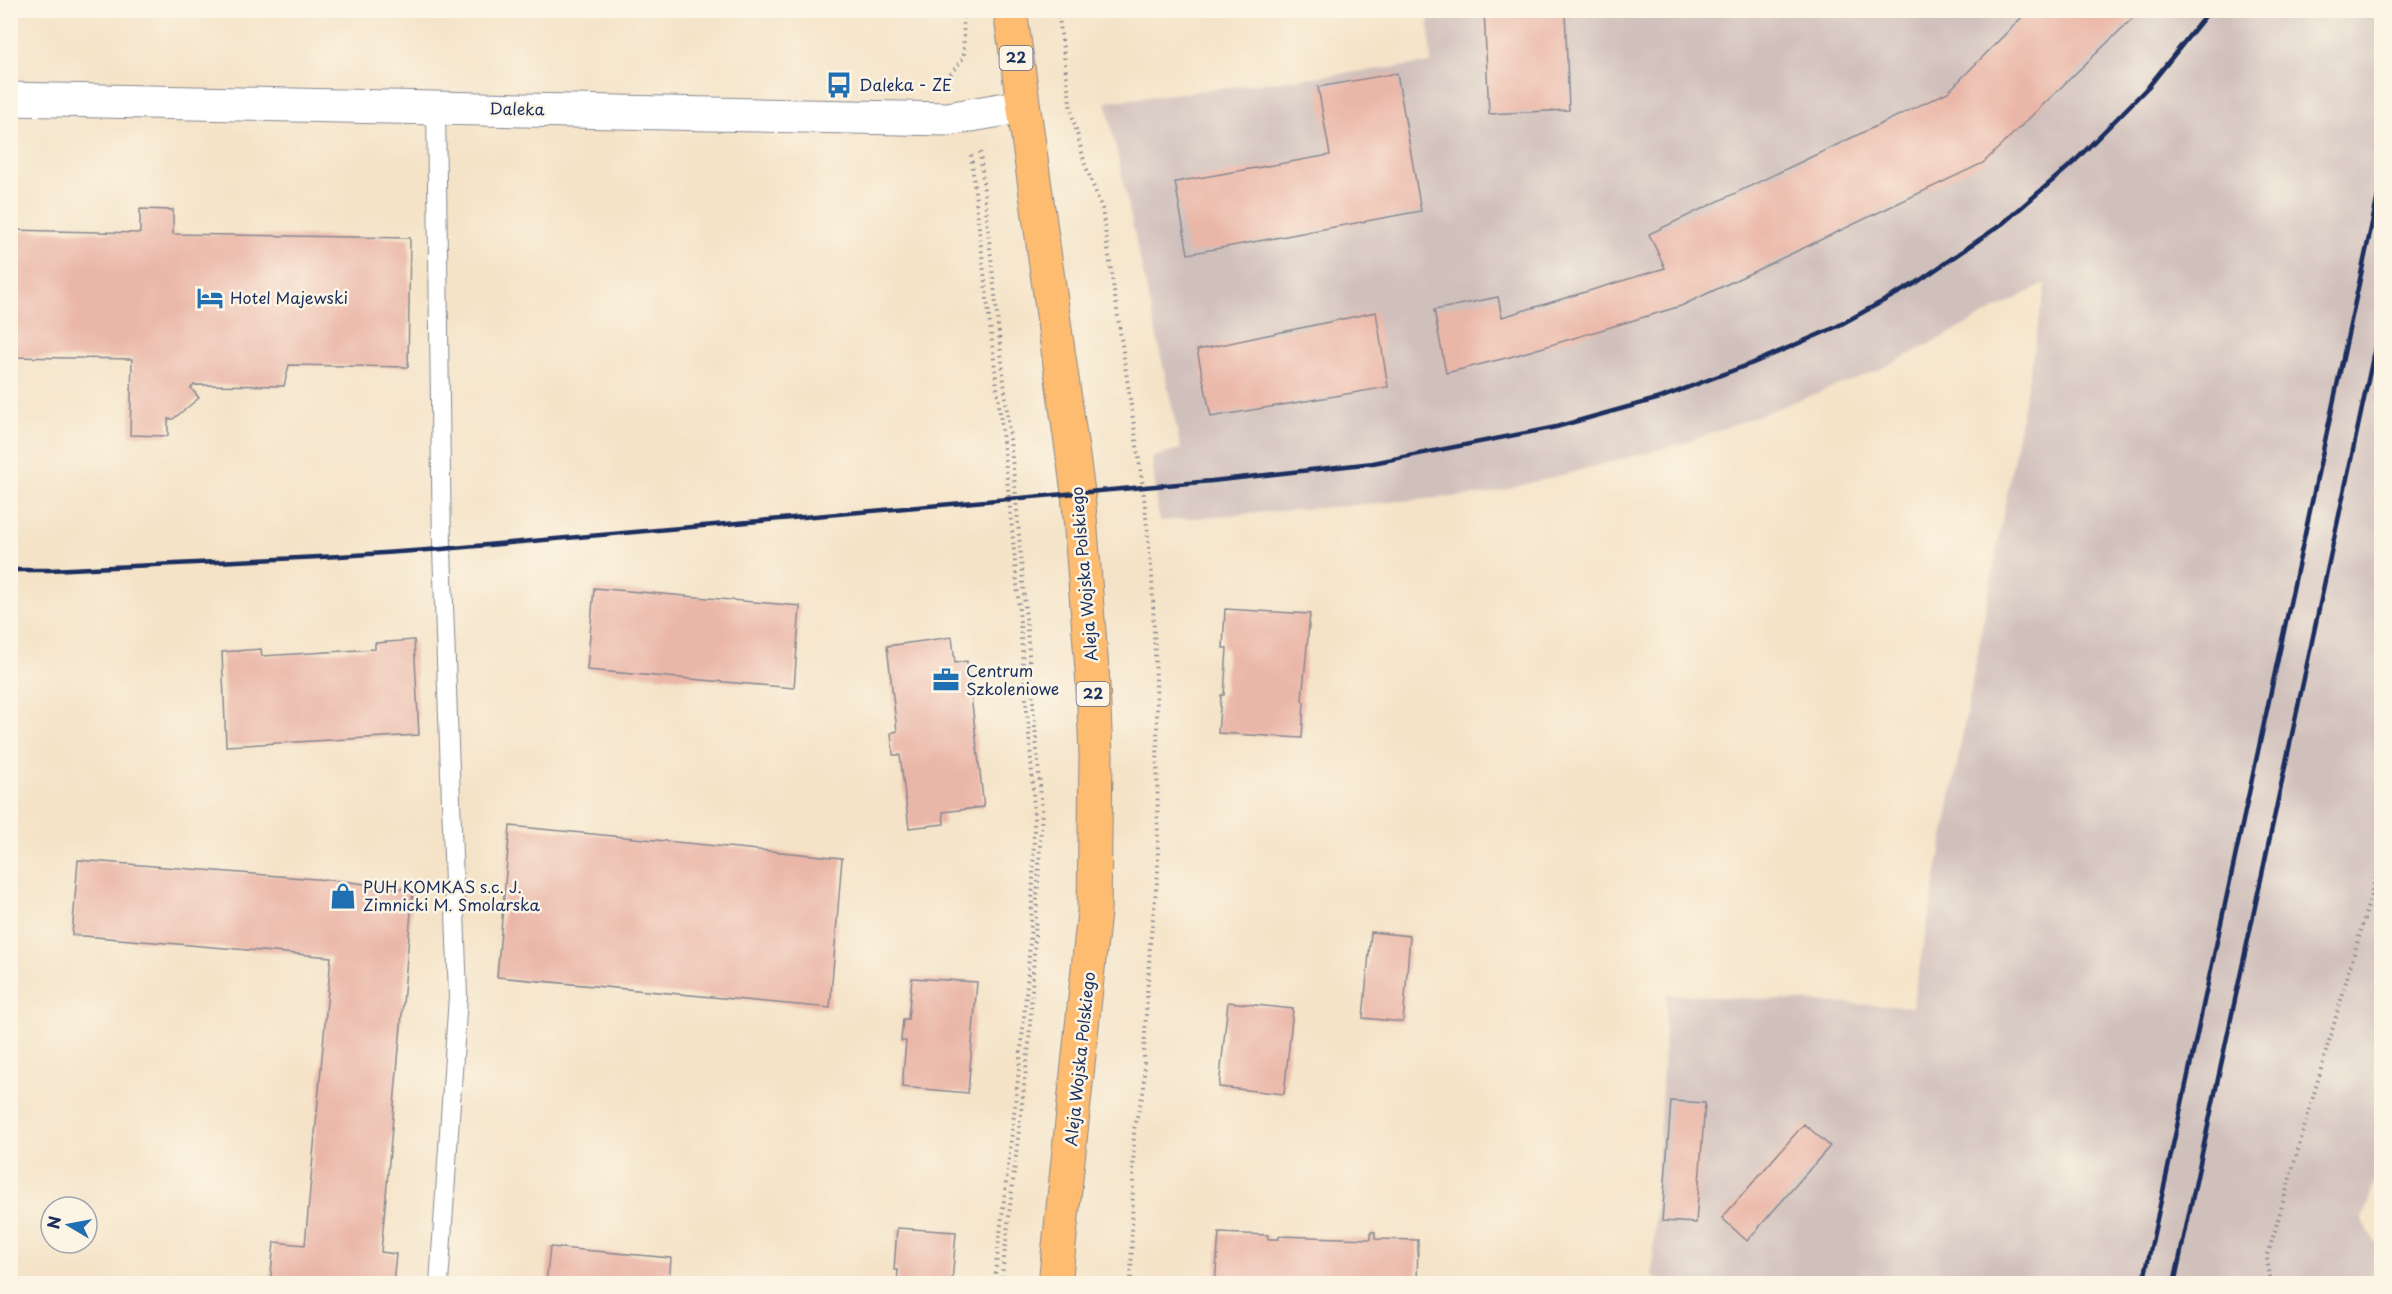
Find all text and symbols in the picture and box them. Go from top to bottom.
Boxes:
road number: 22 [1000,46,1032,70]
bus stop icon: Daleka - ZE [824,70,854,100]
place label: Daleka - ZE [859,72,952,96]
street label: Daleka [489,96,545,120]
hotel icon: Hotel Majewski [195,283,225,313]
place label: Hotel Majewski [230,285,348,309]
street label: Aleja Wojska Polskiego [1063,486,1103,662]
place label: Centrum Szkoleniowe [966,658,1059,700]
office icon: Centrum Szkoleniowe [931,665,961,695]
road number: 22 [1076,682,1110,706]
place label: PUH KOMKAS s.c. J. Zimnicki M. Smolarska [363,874,541,916]
shop icon: PUH KOMKAS s.c. J. Zimnicki M. Smolarska [328,881,358,911]
street label: Aleja Wojska Polskiego [1058,971,1100,1147]
north arrow [39,1195,99,1255]
text: N [40,1214,66,1231]

